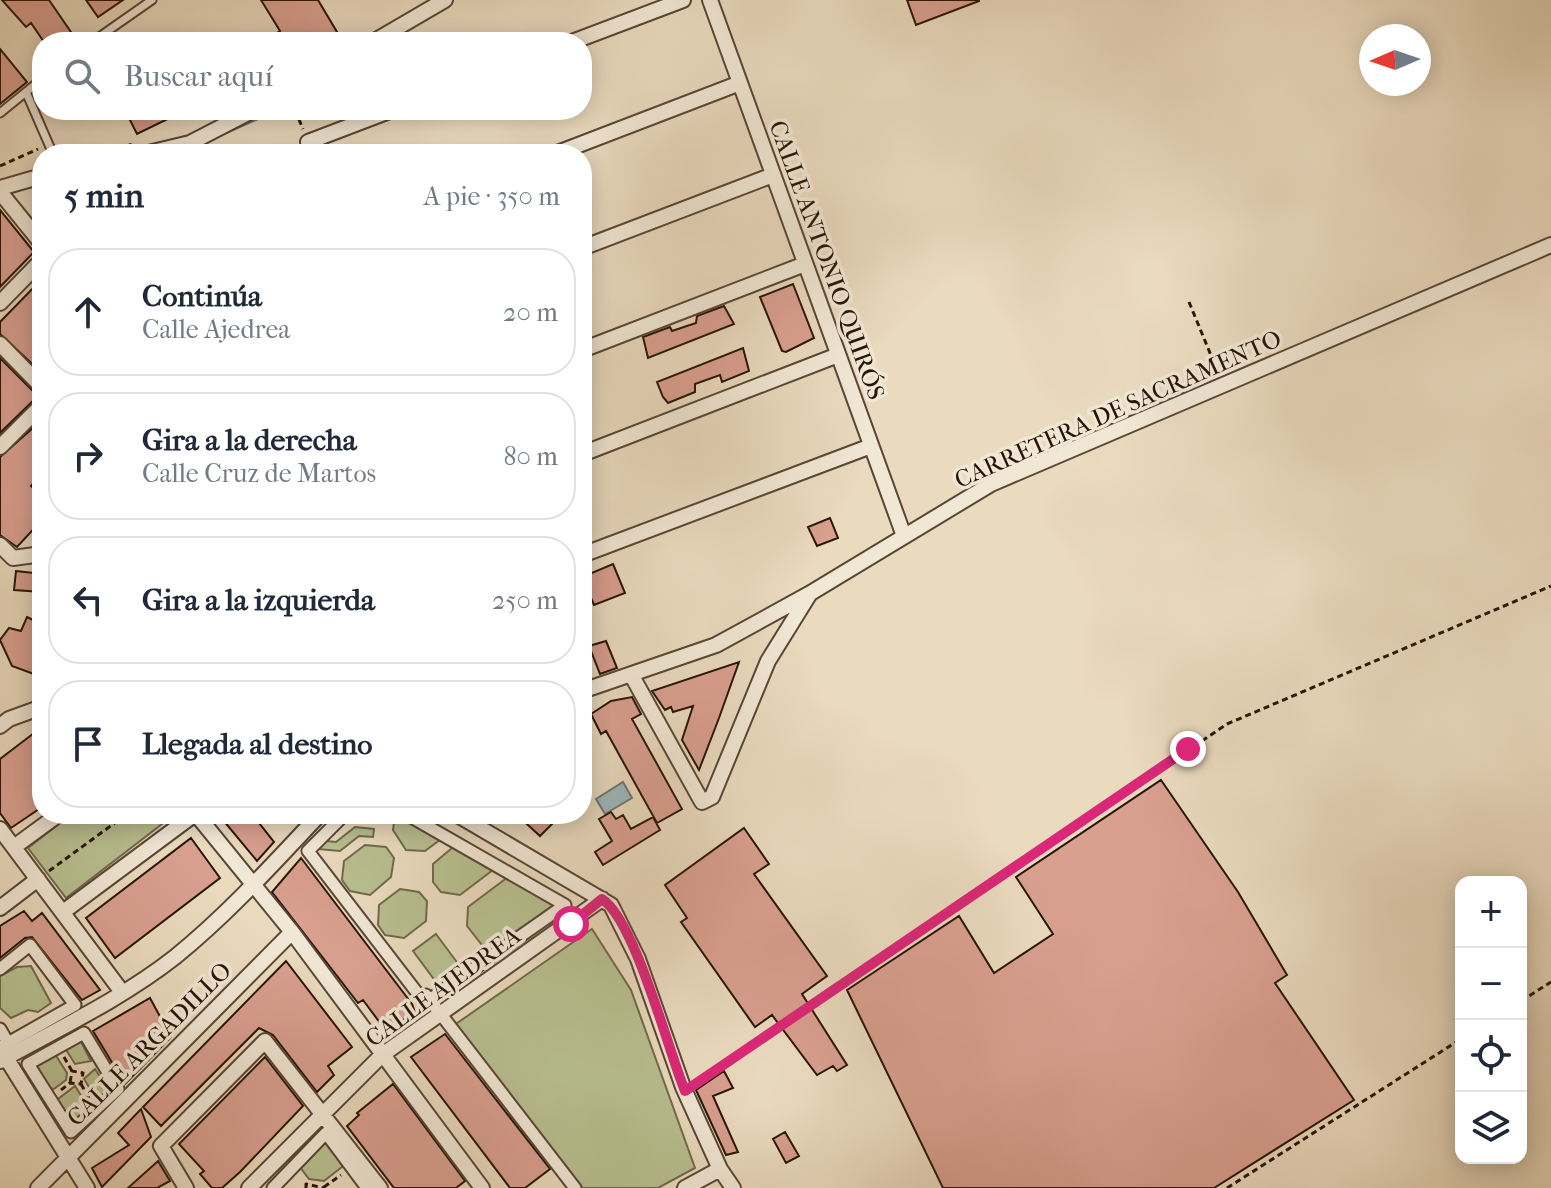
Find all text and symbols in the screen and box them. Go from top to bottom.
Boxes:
north arrow [1359,24,1431,96]
search box [32,32,592,120]
icon: search [60,54,104,98]
text: Buscar aquí [124,59,273,94]
street label: CALLE ANTONIO QUIRÓS [763,116,892,403]
text: 5 min [64,176,144,216]
text: A pie · 350 m [423,181,560,212]
text: Continúa [142,279,262,314]
icon: ahead [66,290,110,334]
text: 20 m [503,297,558,328]
text: Calle Ajedrea [142,314,290,345]
street label: CARRETERA DE SACRAMENTO [950,324,1286,494]
text: Gira a la derecha [142,423,357,458]
icon: right [66,434,110,478]
text: 80 m [503,441,558,472]
text: Calle Cruz de Martos [142,458,376,489]
icon: left [66,578,110,622]
text: Gira a la izquierda [142,583,375,618]
text: 250 m [492,585,558,616]
icon: arrive [66,722,110,766]
text: Llegada al destino [142,727,372,762]
route end [1170,731,1206,767]
map controls [1455,876,1527,1164]
button: + [1455,876,1527,948]
route start [553,906,589,942]
street label: CALLE AJEDREA [360,921,526,1053]
button: − [1455,948,1527,1020]
street label: CALLE ARGADILLO [61,956,237,1132]
button: locate [1455,1020,1527,1092]
button: layers [1455,1092,1527,1164]

